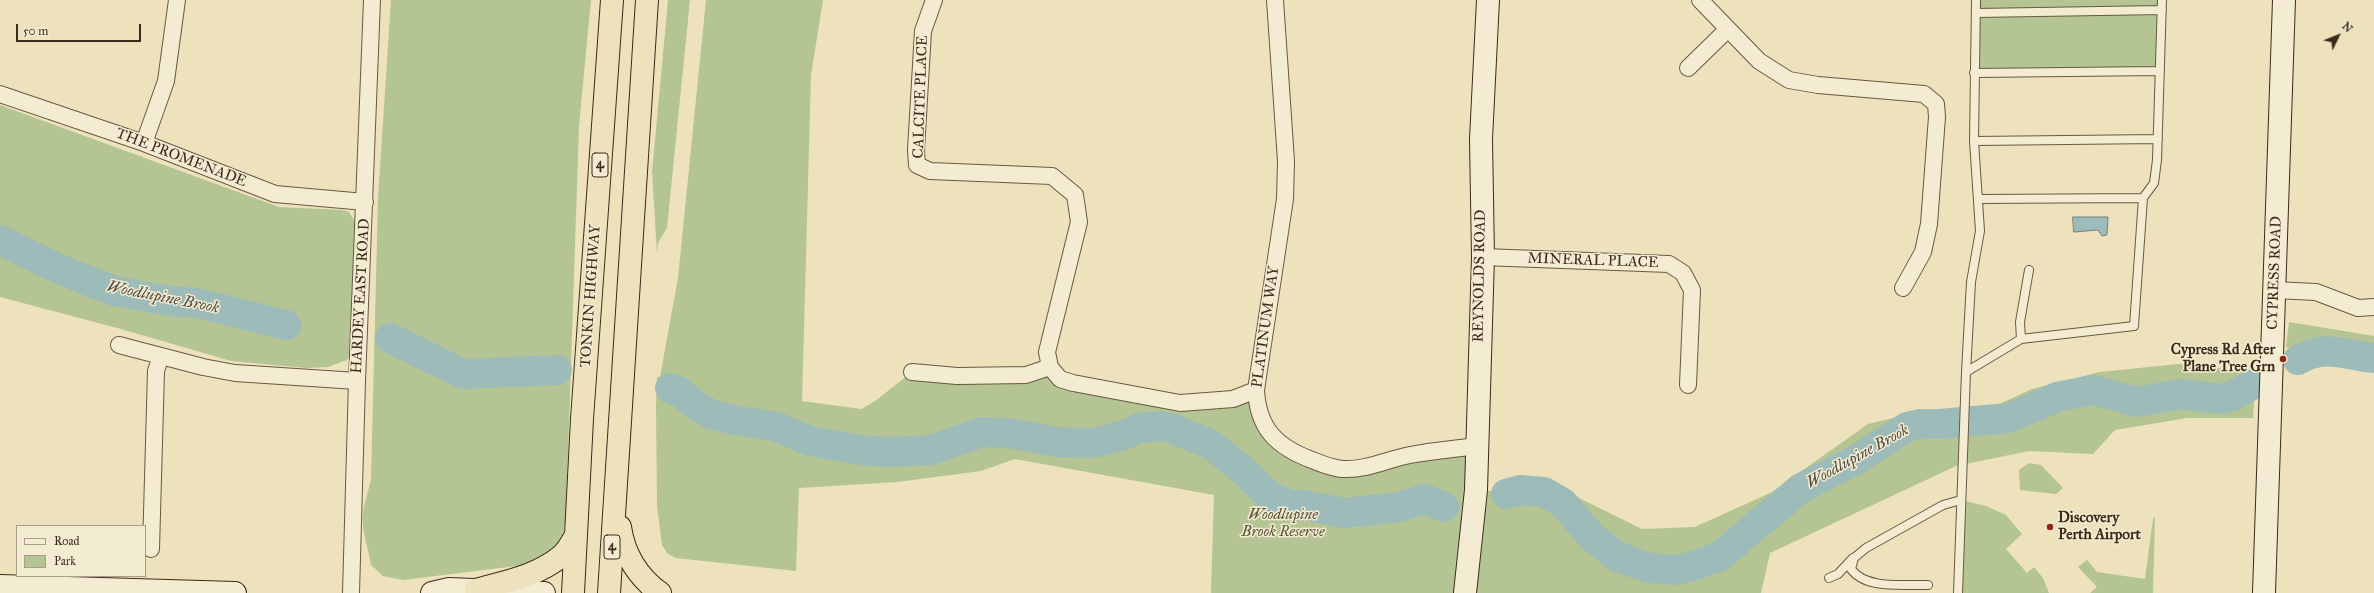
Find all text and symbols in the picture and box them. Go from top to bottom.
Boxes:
scale bar [18,16,143,42]
north arrow [2318,16,2358,56]
text: N [2339,20,2355,35]
text: 50 m [23,24,48,38]
street label: CALCITE PLACE [910,35,932,159]
street label: THE PROMENADE [113,125,249,191]
road number: 4 [592,153,608,177]
street label: REYNOLDS ROAD [1470,209,1490,343]
street label: CYPRESS ROAD [2264,216,2286,330]
street label: HARDEY EAST ROAD [348,218,374,374]
street label: TONKIN HIGHWAY [577,224,605,368]
street label: MINERAL PLACE [1527,250,1659,272]
street label: PLATINUM WAY [1249,265,1283,389]
water label: Woodlupine Brook [105,278,221,318]
place label: Cypress Rd After Plane Tree Grn [2171,341,2275,376]
marker: Cypress Rd After Plane Tree Grn [2278,354,2288,364]
water label: Woodlupine Brook [1803,421,1913,493]
park label: Woodlupine Brook Reserve [1242,506,1324,541]
place label: Discovery Perth Airport [2058,509,2141,544]
marker: Discovery Perth Airport [2045,522,2055,532]
legend [16,525,146,577]
text: Road [54,534,80,548]
road number: 4 [604,535,620,559]
text: Park [54,554,76,568]

